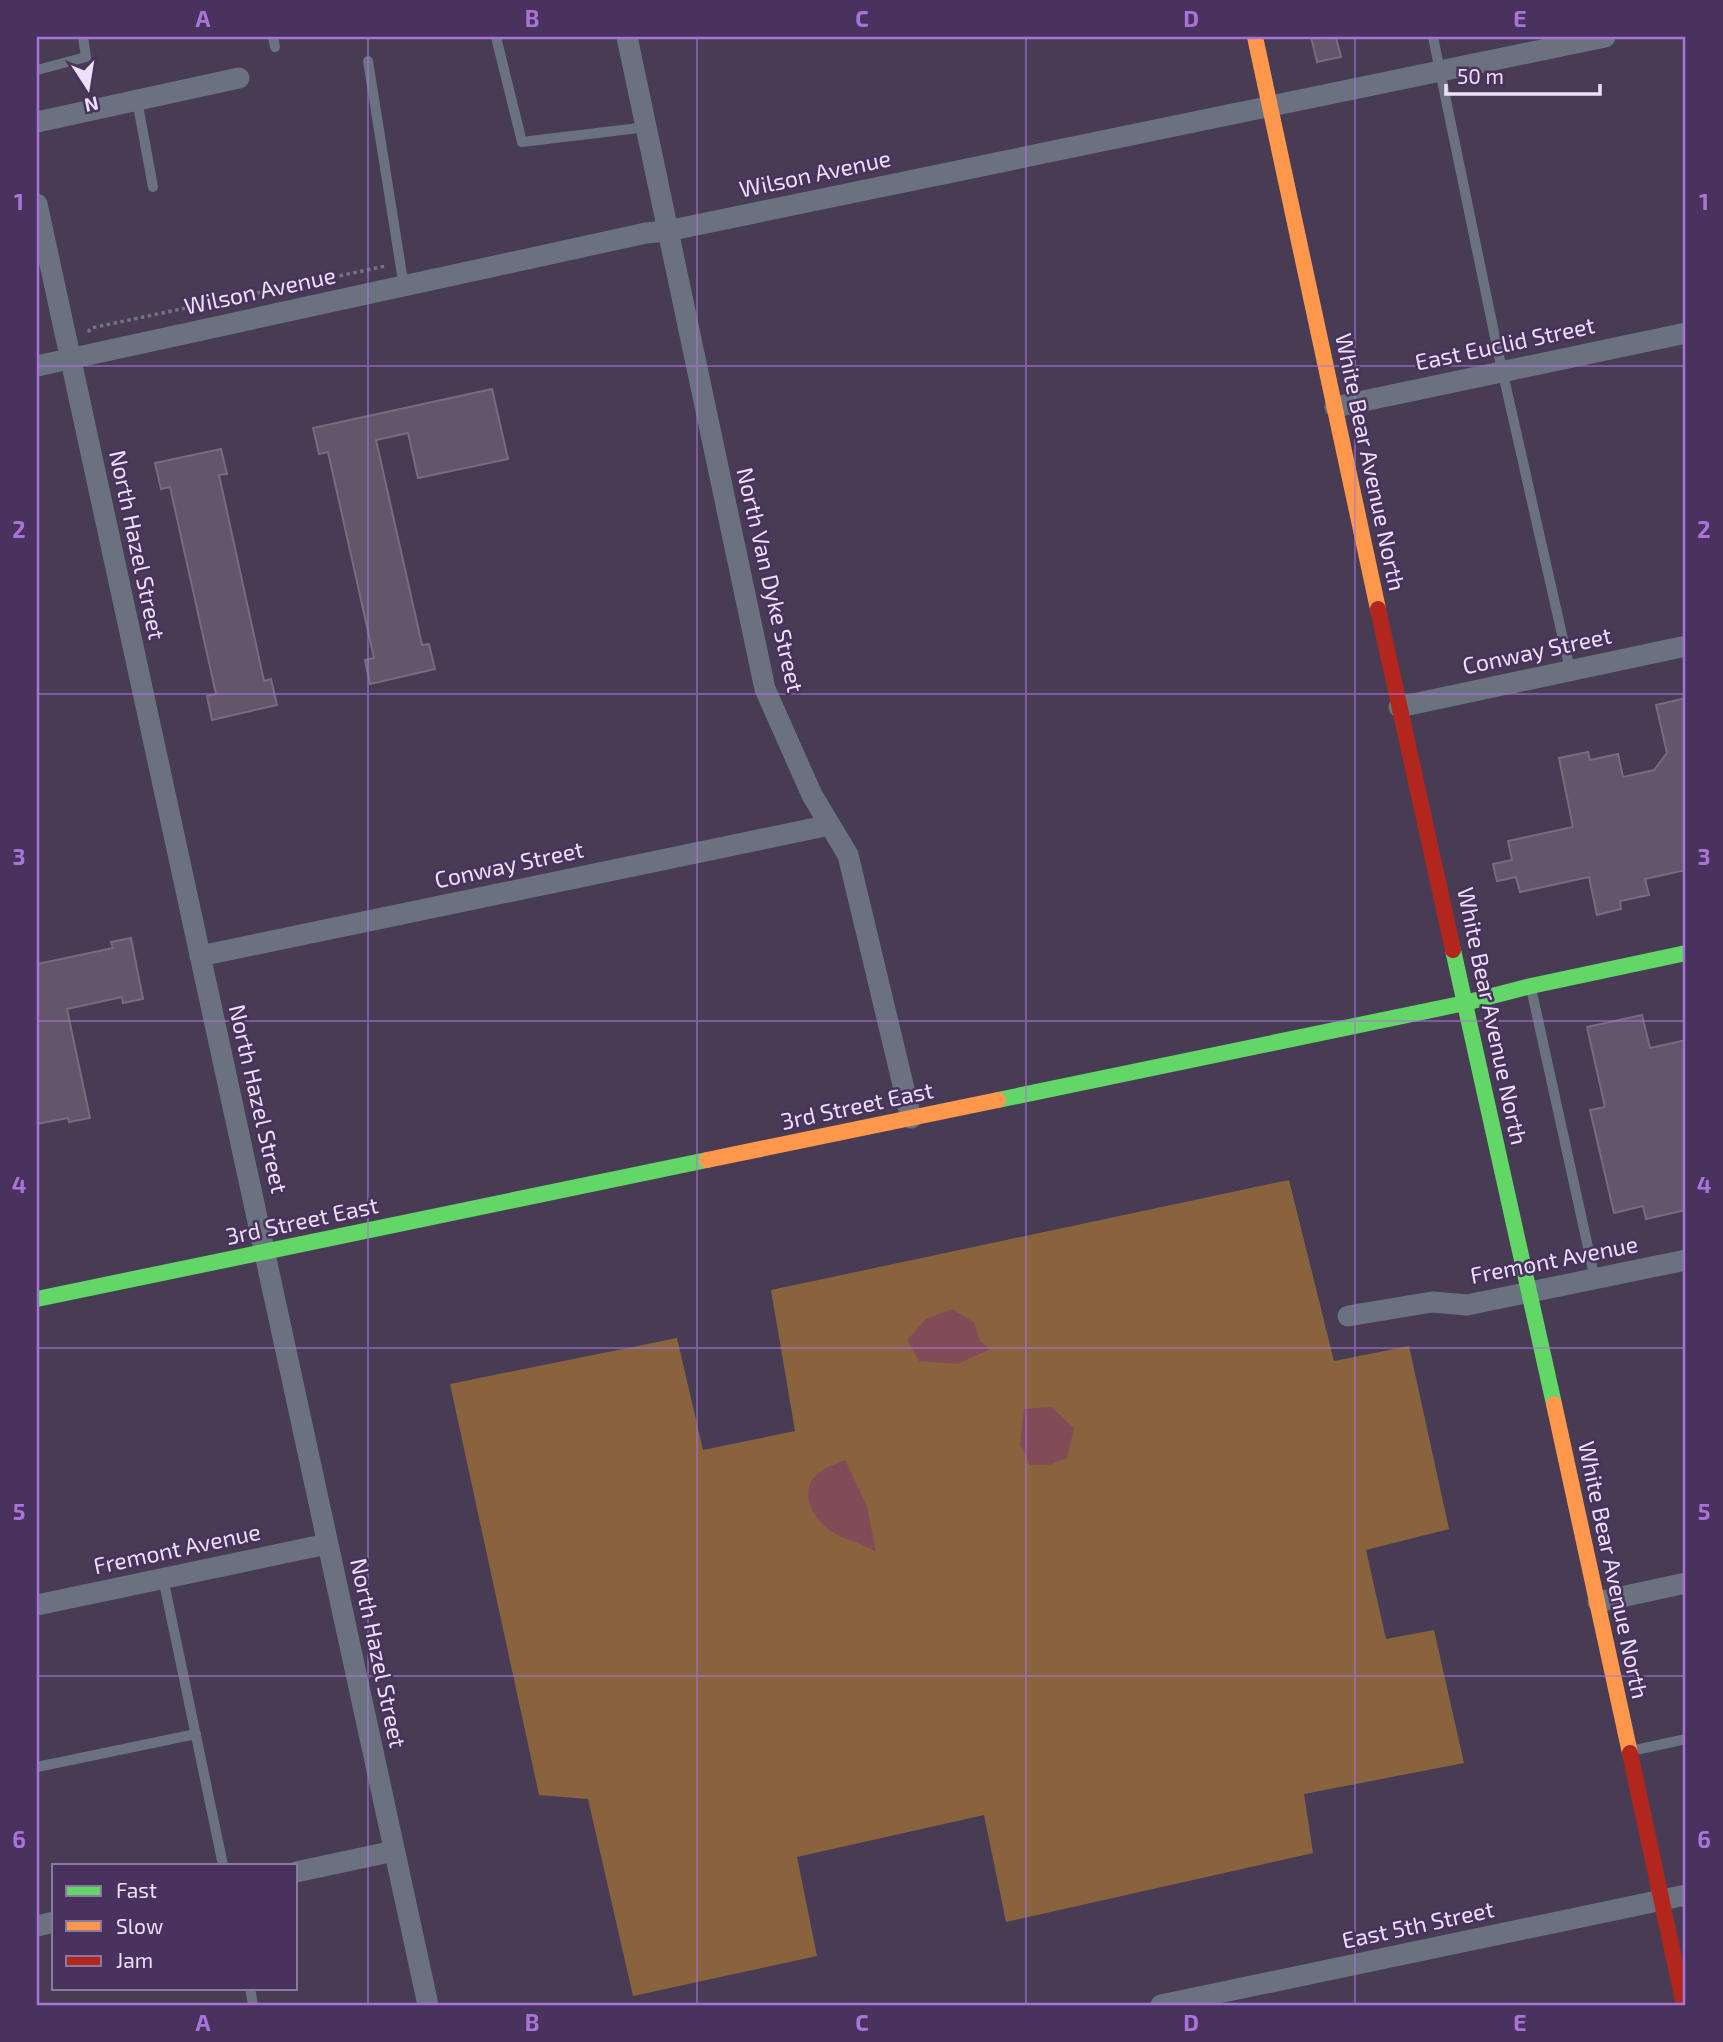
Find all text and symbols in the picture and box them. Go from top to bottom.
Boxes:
text: A [195,4,211,32]
text: B [525,4,539,32]
text: C [855,4,869,32]
text: D [1183,4,1199,32]
text: E [1513,4,1527,32]
north arrow [52,52,122,122]
scale bar [1446,52,1600,96]
text: 50 m [1457,63,1504,88]
text: N [83,92,101,118]
street label: Wilson Avenue [737,143,893,203]
text: 1 [14,187,24,215]
text: 1 [1699,187,1709,215]
street label: Wilson Avenue [182,260,338,320]
street label: East Euclid Street [1412,310,1597,376]
street label: White Bear Avenue North [1330,330,1412,593]
street label: North Hazel Street [104,447,172,642]
street label: North Van Dyke Street [731,465,811,695]
text: 2 [12,515,26,543]
text: 2 [1697,515,1711,543]
street label: Conway Street [1460,621,1614,679]
street label: Conway Street [432,835,586,893]
text: 3 [12,842,26,870]
text: 3 [1697,842,1711,870]
street label: White Bear Avenue North [1452,884,1534,1147]
street label: North Hazel Street [224,1002,294,1196]
street label: 3rd Street East [778,1075,936,1135]
text: 4 [12,1170,26,1198]
text: 4 [1697,1170,1711,1198]
street label: 3rd Street East [223,1190,381,1250]
street label: Fremont Avenue [1468,1229,1640,1289]
street label: White Bear Avenue North [1573,1438,1655,1701]
text: 5 [13,1497,25,1525]
text: 5 [1698,1497,1710,1525]
street label: Fremont Avenue [91,1517,263,1579]
street label: North Hazel Street [345,1555,413,1750]
text: 6 [12,1825,26,1853]
text: 6 [1697,1825,1711,1853]
legend [52,1864,298,1990]
text: Fast [116,1877,157,1902]
street label: East 5th Street [1339,1894,1497,1954]
text: Slow [116,1913,163,1938]
text: Jam [116,1947,153,1972]
text: A [195,2008,211,2036]
text: B [525,2008,539,2036]
text: C [855,2008,869,2036]
text: D [1183,2008,1199,2036]
text: E [1513,2008,1527,2036]

